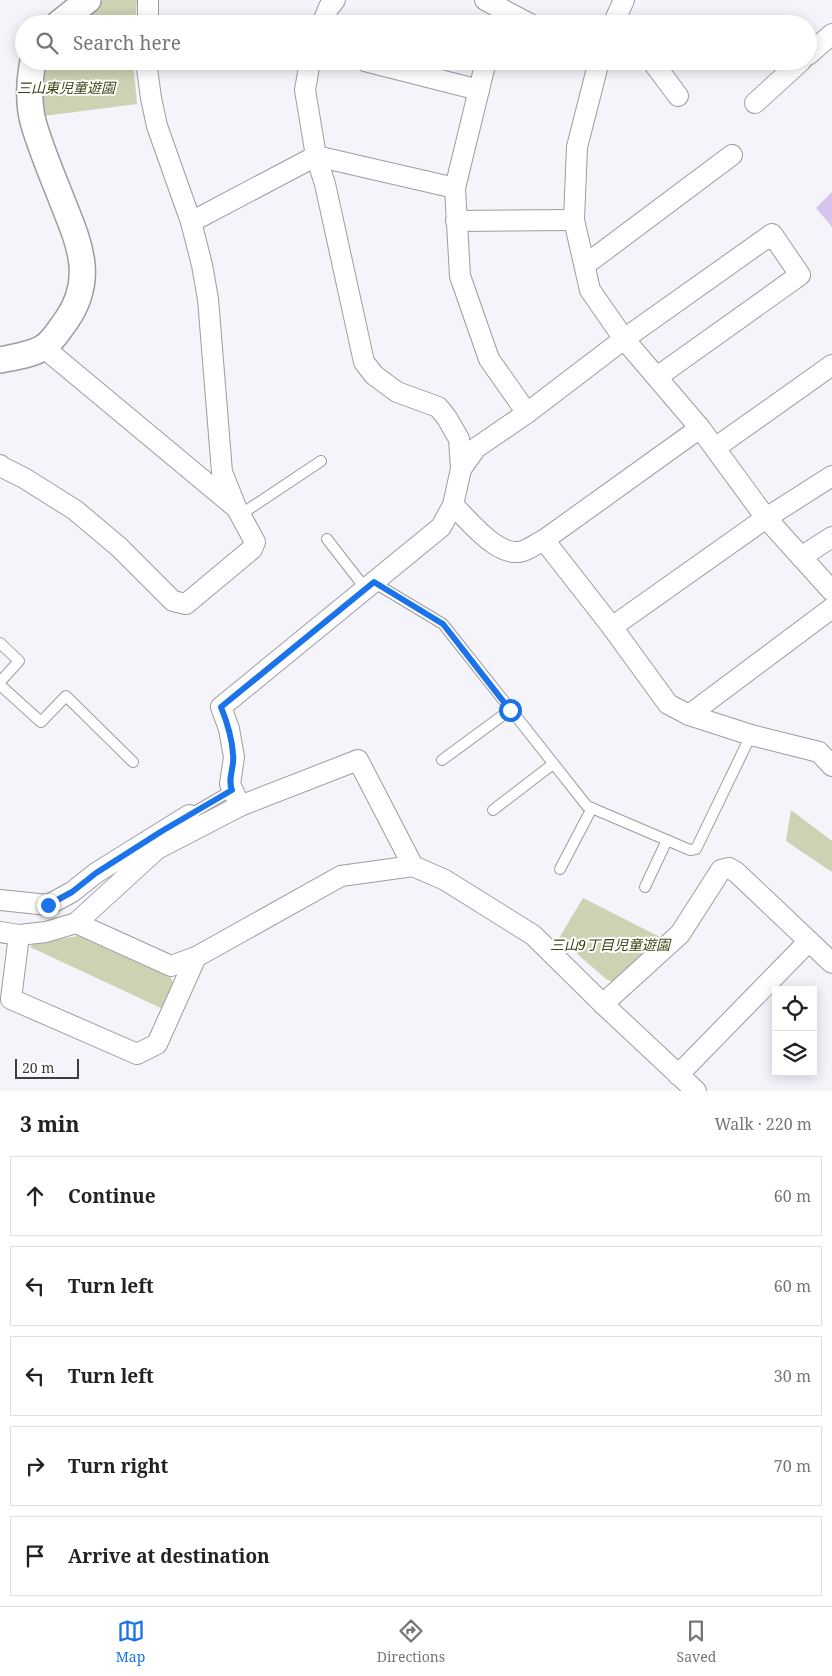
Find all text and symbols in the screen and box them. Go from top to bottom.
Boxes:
search box [15,15,817,70]
icon: search [33,29,61,57]
text: Search here [73,30,181,56]
park label: 三山東児童遊園 [17,78,117,97]
route start [499,699,522,722]
route end [37,894,60,917]
park label: 三山9丁目児童遊園 [550,935,672,954]
map controls [772,986,817,1076]
button: locate [772,986,817,1031]
button: layers [772,1031,817,1076]
scale bar [15,1056,79,1079]
text: 20 m [22,1058,55,1077]
text: 3 min [20,1110,79,1138]
text: Walk · 220 m [715,1113,812,1135]
icon: ahead [21,1182,49,1210]
text: Continue [68,1183,156,1209]
text: 60 m [774,1185,811,1207]
icon: left [21,1272,49,1300]
text: Turn left [68,1273,154,1299]
text: 60 m [774,1275,811,1297]
icon: left [21,1362,49,1390]
text: Turn left [68,1363,154,1389]
text: 30 m [774,1365,811,1387]
icon: right [21,1452,49,1480]
text: Turn right [68,1453,168,1479]
text: 70 m [774,1455,811,1477]
icon: arrive [21,1542,49,1570]
text: Arrive at destination [68,1543,270,1569]
tab: Map [116,1617,145,1666]
tab: Directions [377,1617,445,1666]
tab: Saved [677,1617,716,1666]

